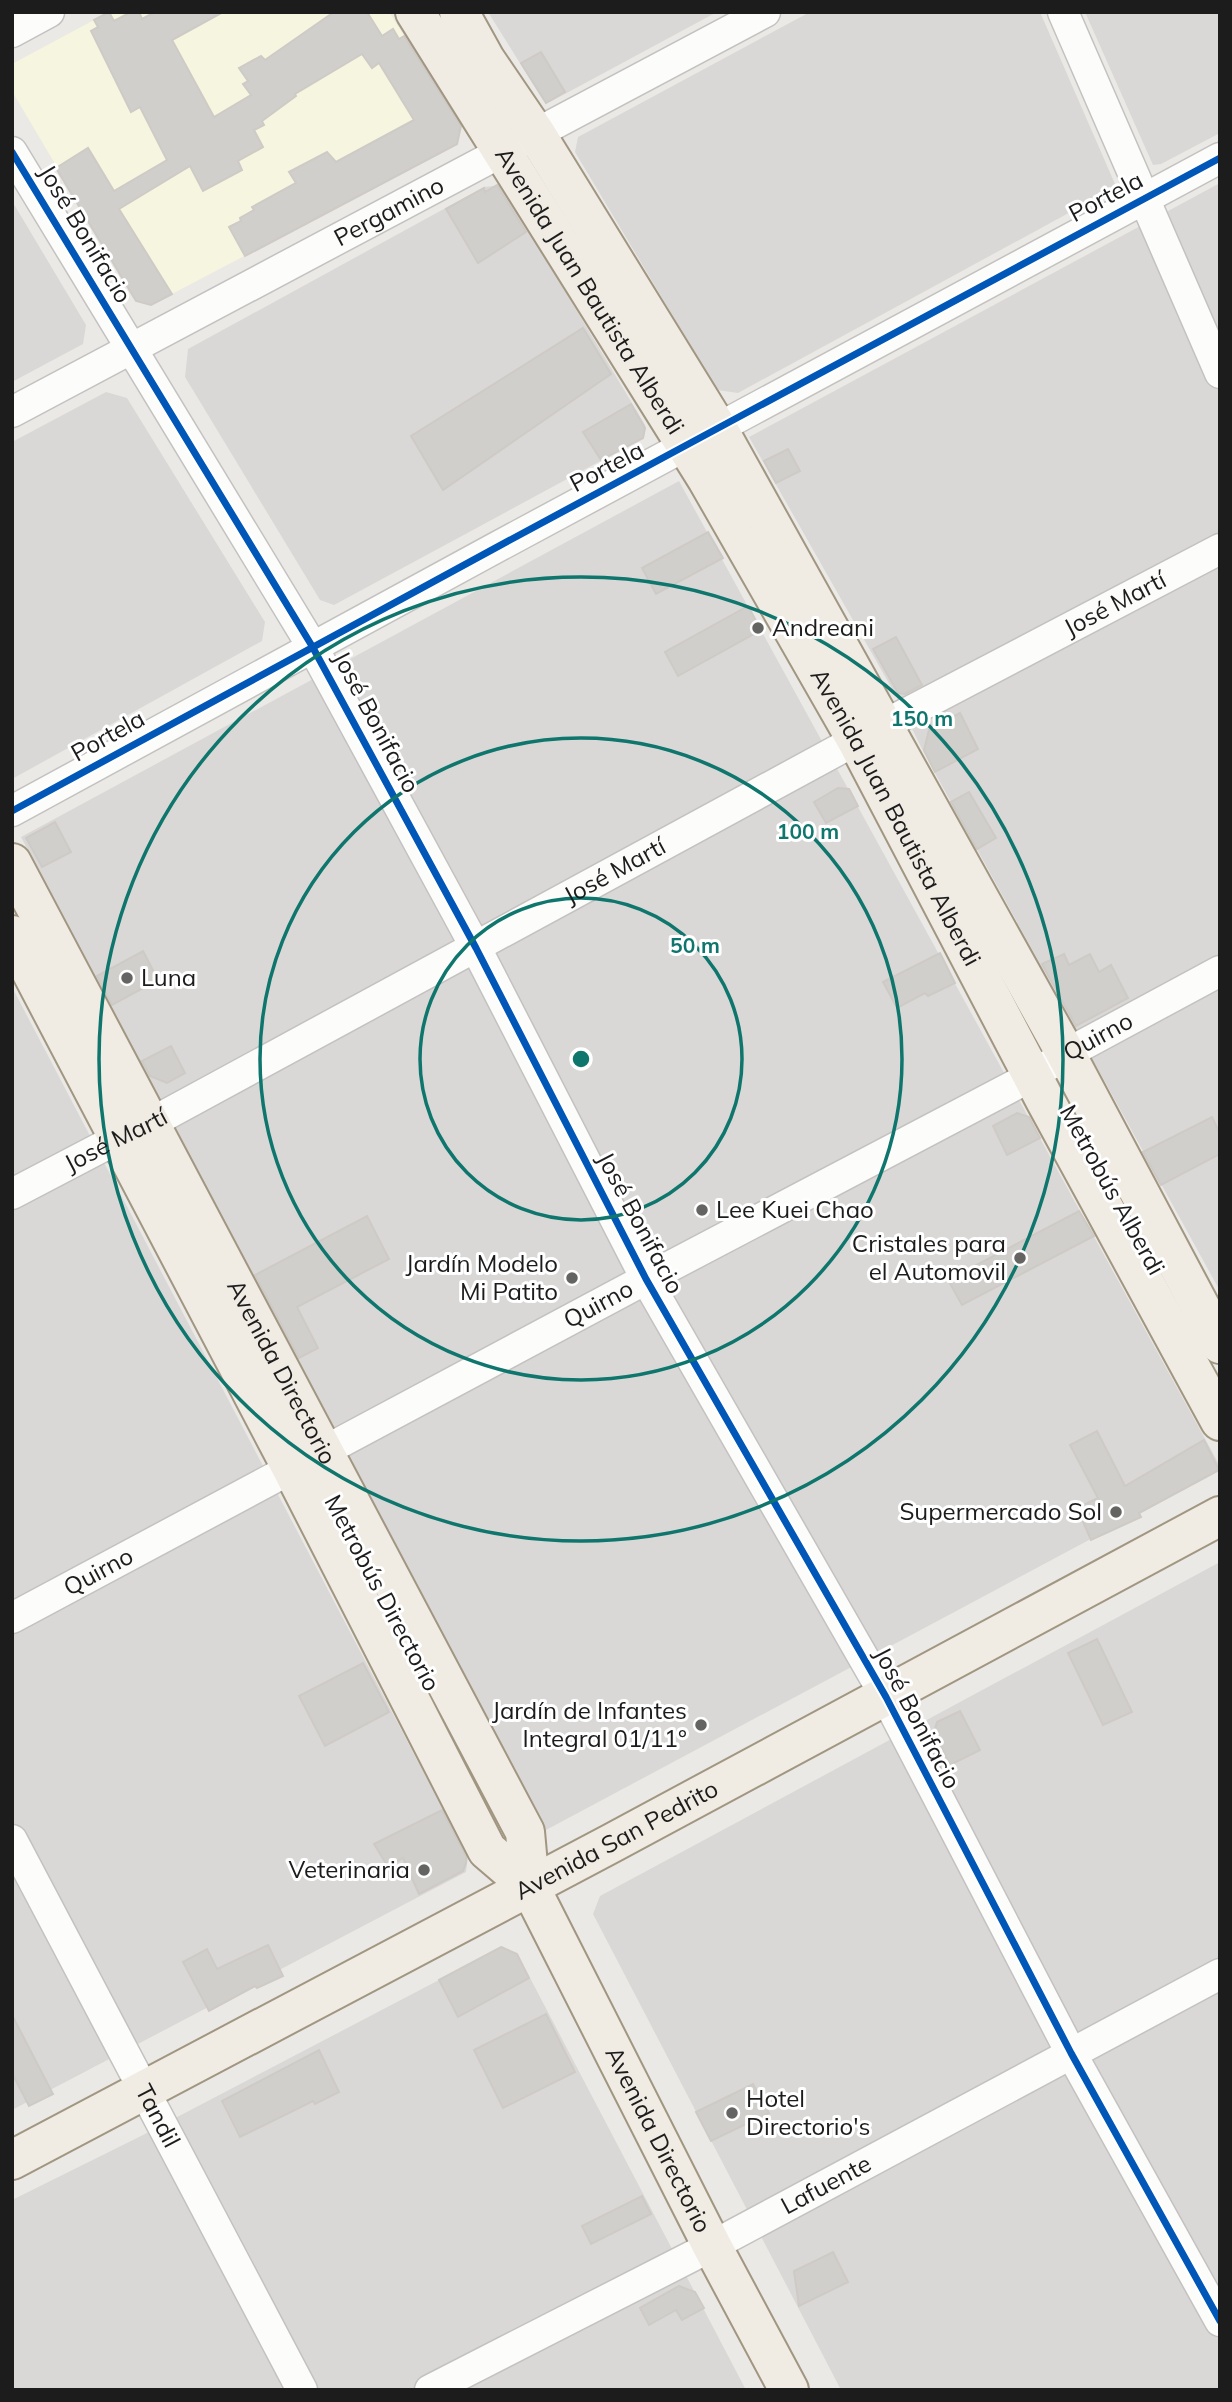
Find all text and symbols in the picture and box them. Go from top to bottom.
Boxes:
street label: Avenida Juan Bautista Alberdi [489,141,691,440]
street label: José Bonifacio [33,159,139,308]
street label: Portela [1063,164,1148,228]
street label: Pergamino [329,169,449,252]
street label: Portela [564,434,649,498]
street label: José Martí [1058,563,1172,642]
place label: Andreani [772,612,874,642]
marker: Andreani [750,620,766,636]
street label: José Bonifacio [327,645,427,798]
street label: Avenida Juan Bautista Alberdi [804,663,988,971]
street label: Portela [65,703,150,768]
text: 150 m [891,705,953,731]
text: 100 m [777,818,839,844]
street label: José Martí [558,830,672,910]
text: 50 m [670,932,720,958]
place label: Luna [141,962,196,992]
marker: Luna [119,970,135,986]
street label: Quirno [1058,1005,1138,1067]
centre of rings [569,1047,593,1071]
street label: Metrobús Alberdi [1054,1099,1172,1280]
street label: José Martí [59,1100,173,1178]
street label: José Bonifacio [591,1146,691,1299]
place label: Lee Kuei Chao [716,1194,874,1224]
marker: Lee Kuei Chao [694,1202,710,1218]
place label: Cristales para el Automovil [852,1228,1006,1286]
place label: Jardín Modelo Mi Patito [406,1248,558,1306]
marker: Cristales para el Automovil [1012,1250,1028,1266]
marker: Jardín Modelo Mi Patito [564,1270,580,1286]
street label: Quirno [558,1273,638,1334]
street label: Avenida Directorio [221,1274,344,1469]
street label: Metrobús Directorio [318,1489,447,1696]
place label: Supermercado Sol [899,1496,1102,1526]
marker: Supermercado Sol [1108,1504,1124,1520]
street label: Quirno [58,1540,138,1602]
street label: José Bonifacio [868,1641,968,1794]
place label: Jardín de Infantes Integral 01/11° [492,1695,687,1753]
marker: Jardín de Infantes Integral 01/11° [693,1717,709,1733]
street label: Avenida San Pedrito [509,1773,723,1906]
place label: Veterinaria [289,1854,410,1884]
marker: Veterinaria [416,1862,432,1878]
street label: Avenida Directorio [599,2041,719,2237]
street label: Tandil [130,2079,187,2152]
place label: Hotel Directorio's [746,2083,870,2141]
marker: Hotel Directorio's [724,2105,740,2121]
street label: Lafuente [775,2148,876,2220]

